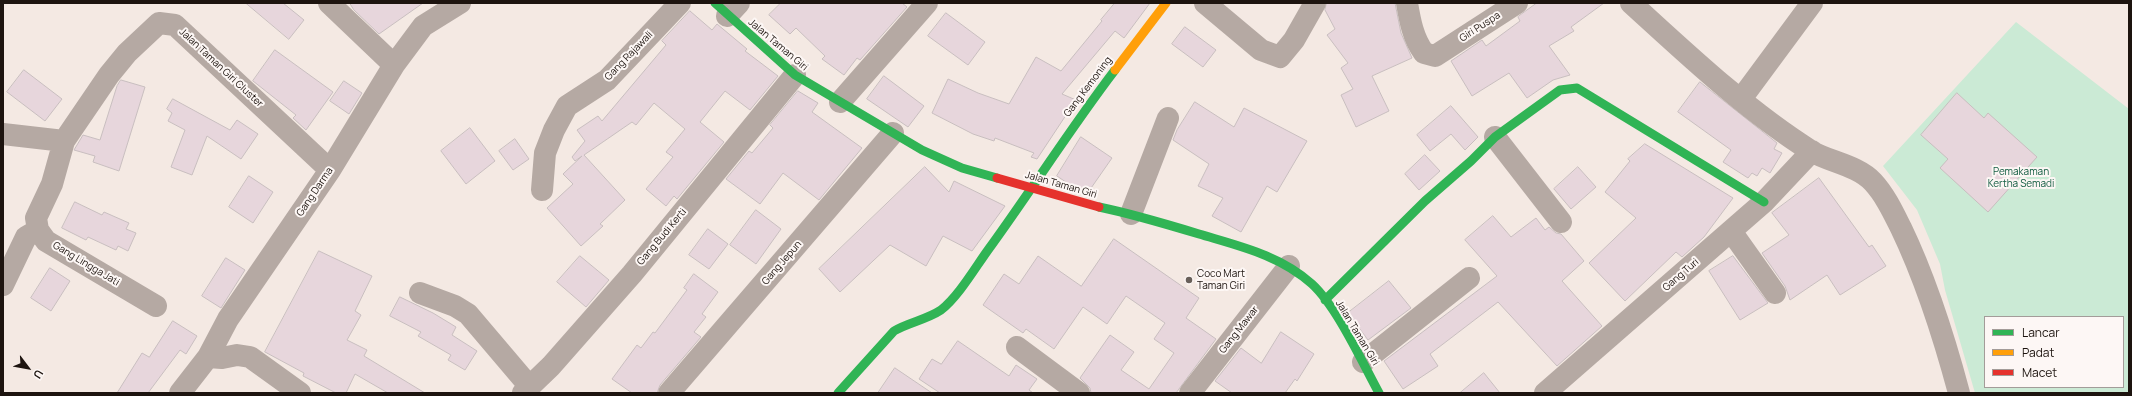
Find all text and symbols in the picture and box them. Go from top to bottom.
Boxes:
street label: Giri Puspa [1457,9,1503,45]
street label: Jalan Taman Giri [746,17,810,73]
street label: Jalan Taman Giri Cluster [177,26,265,110]
street label: Gang Rajawali [603,29,655,83]
street label: Gang Kemoning [1061,55,1115,119]
street label: Gang Darma [294,165,336,219]
park label: Pemakaman Kertha Semadi [1988,166,2054,190]
street label: Jalan Taman Giri [1024,169,1098,201]
street label: Gang Budi Kerti [635,206,689,268]
street label: Gang Jepun [760,238,804,288]
street label: Gang Lingga Jati [50,239,122,289]
street label: Gang Turi [1661,256,1701,294]
place label: Coco Mart Taman Giri [1197,268,1245,292]
marker: Coco Mart Taman Giri [1184,275,1194,285]
street label: Jalan Taman Giri [1333,298,1381,368]
street label: Gang Mawar [1217,304,1261,356]
legend [1984,316,2124,388]
text: Lancar [2022,324,2059,341]
text: Padat [2022,344,2054,361]
north arrow [8,348,48,388]
text: Macet [2022,364,2057,381]
text: U [30,367,47,382]

